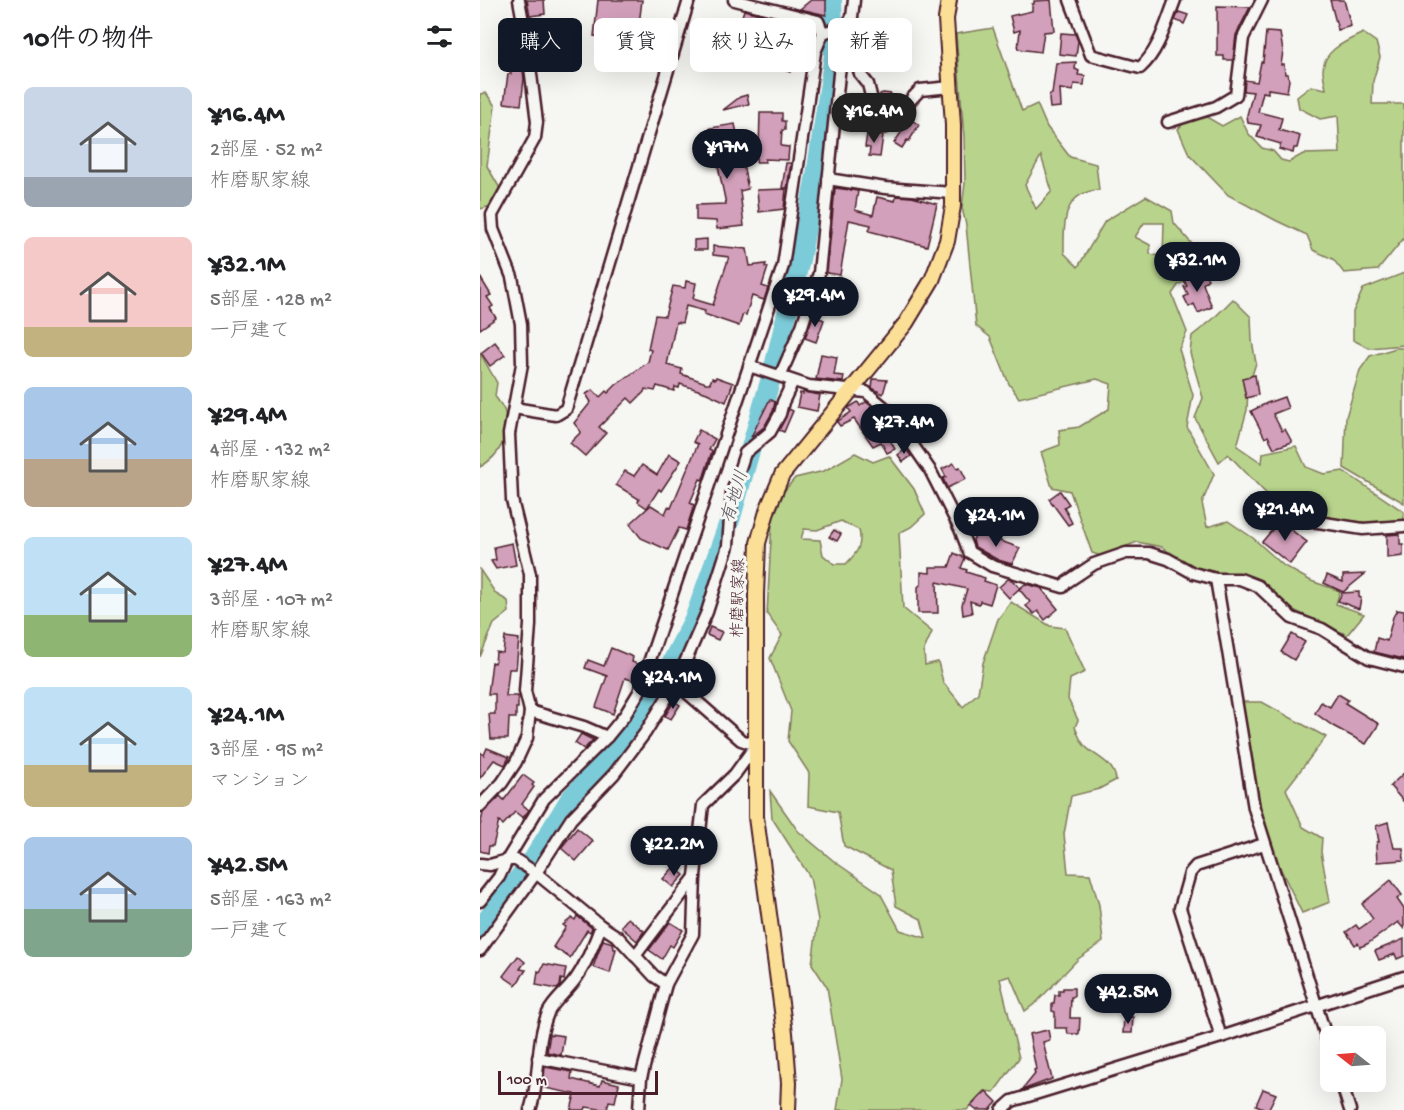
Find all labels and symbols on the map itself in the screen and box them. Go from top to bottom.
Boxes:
pin: ¥16.4M [825,93,923,144]
pin: ¥17M [691,129,763,180]
pin: ¥32.1M [1148,242,1246,293]
pin: ¥29.4M [766,277,864,328]
pin: ¥27.4M [855,404,953,455]
water label: 有地川 [717,468,754,526]
pin: ¥21.4M [1236,491,1334,542]
pin: ¥24.1M [947,497,1045,548]
street label: 柞磨駅家線 [728,558,750,638]
pin: ¥24.1M [624,659,722,710]
pin: ¥22.2M [625,826,723,877]
pin: ¥42.5M [1079,974,1177,1025]
north arrow [1320,1026,1386,1092]
scale bar [498,1068,658,1096]

